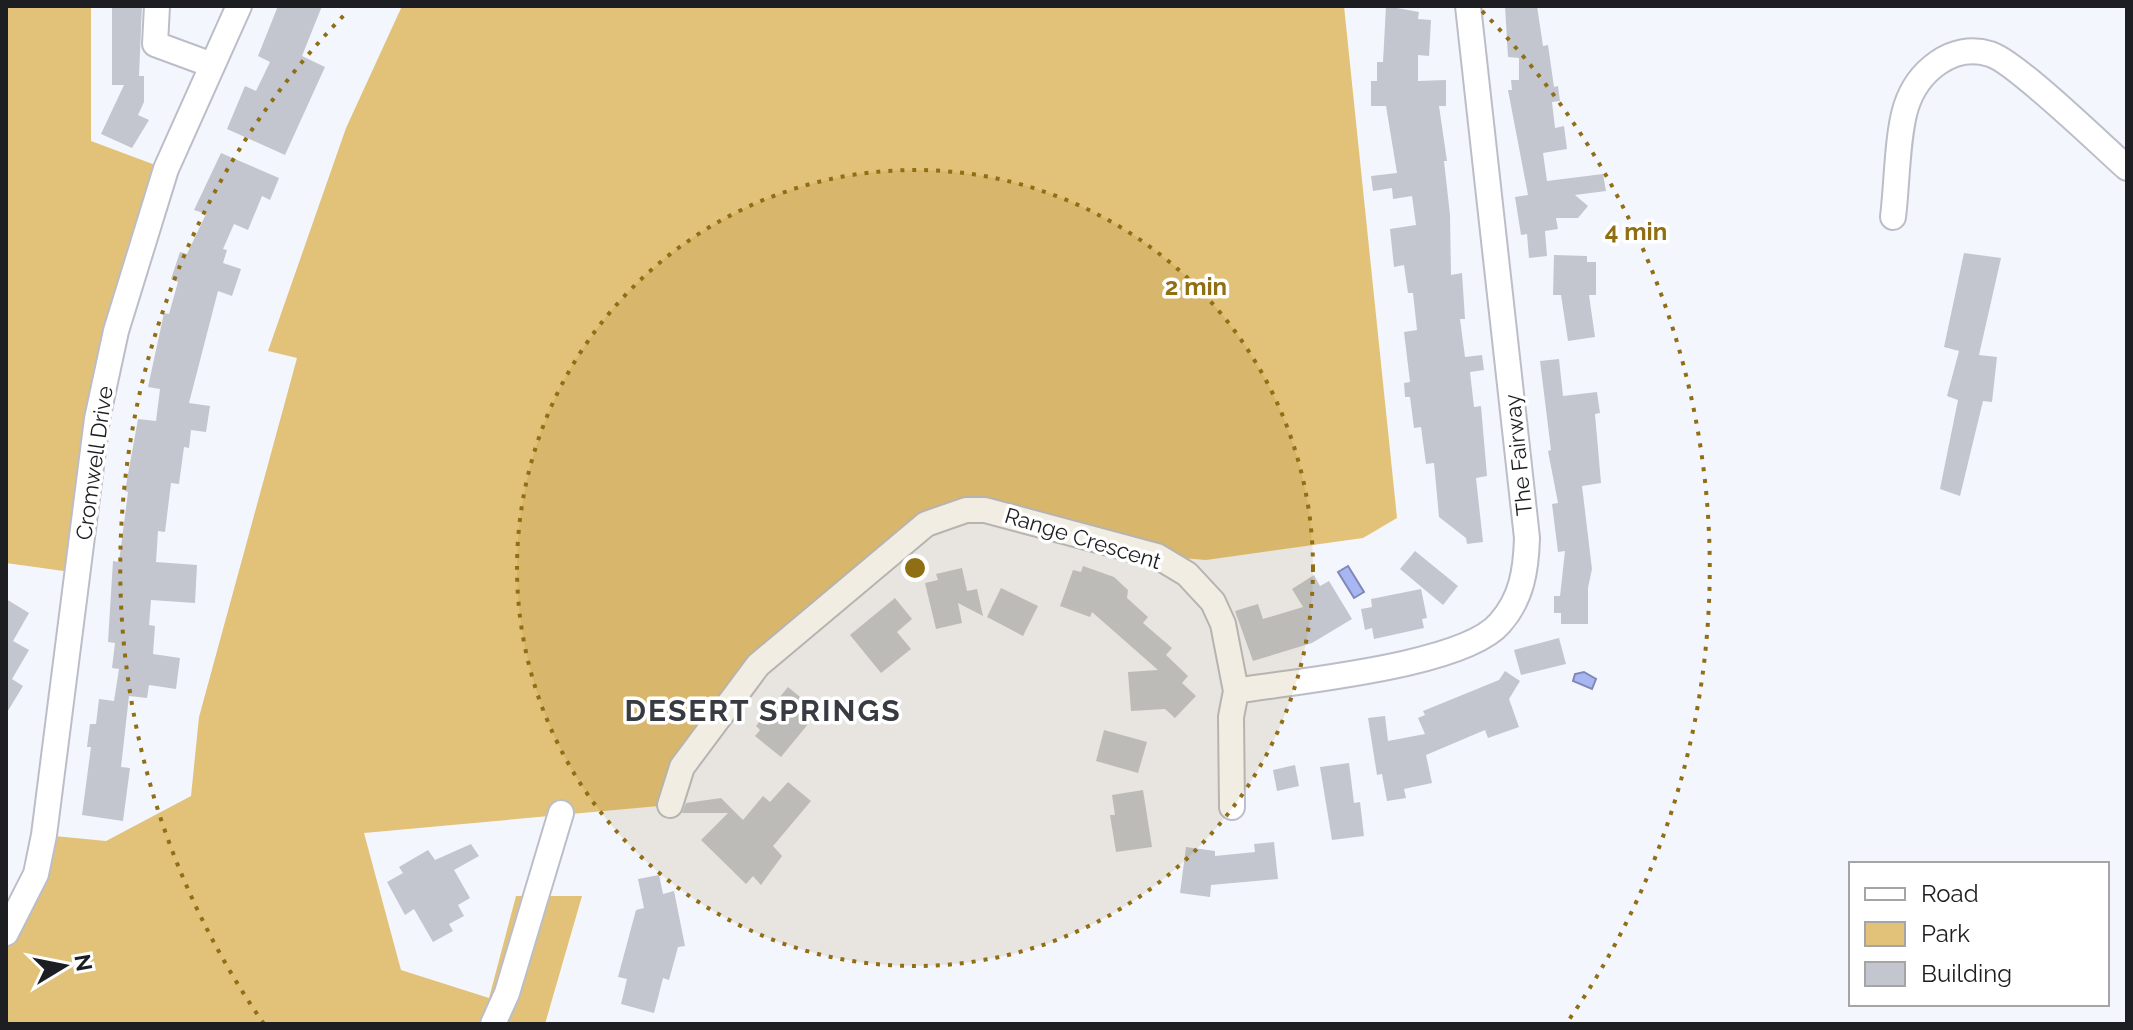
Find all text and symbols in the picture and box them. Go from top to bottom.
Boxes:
text: 4 min [1605,217,1667,246]
text: 2 min [1165,272,1227,301]
street label: Cromwell Drive [70,384,118,542]
street label: The Fairway [1499,393,1537,517]
street label: Range Crescent [1002,502,1165,574]
centre of rings [901,554,929,582]
district label: DESERT SPRINGS [624,693,902,728]
legend [1849,862,2109,1006]
text: Road [1921,879,1979,908]
text: Park [1921,919,1970,948]
north arrow [24,926,104,1006]
text: N [69,952,98,973]
text: Building [1921,959,2012,988]

